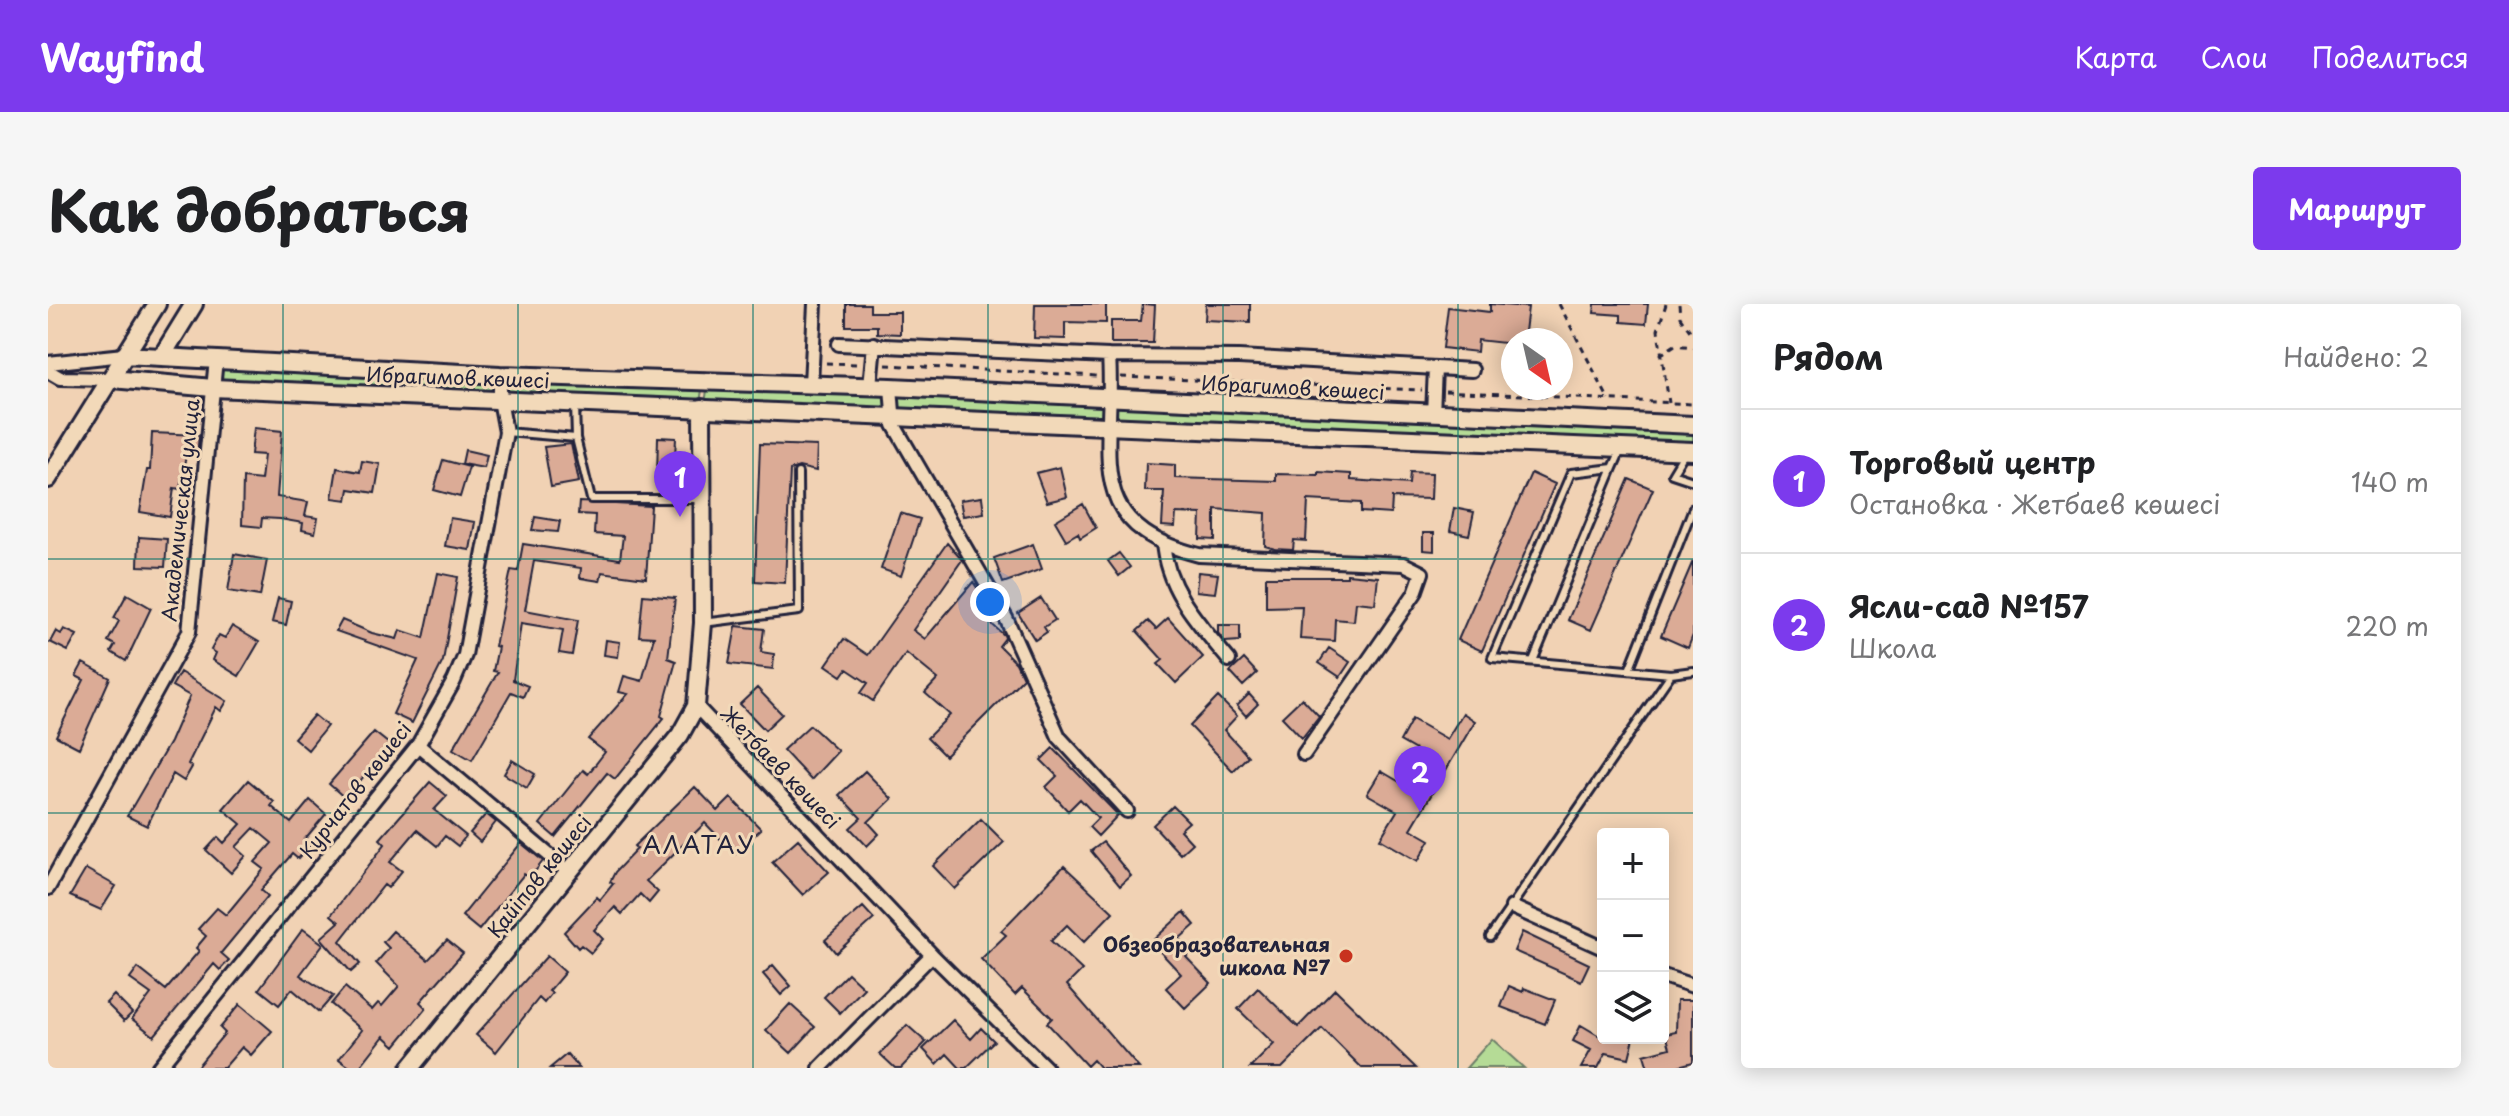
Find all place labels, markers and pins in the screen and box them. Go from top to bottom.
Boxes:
pin: 1 [654,451,706,517]
pin: 2 [1394,746,1446,812]
place label: Обзеобразовательная школа №7 [1103,929,1331,982]
marker: Обзеобразовательная школа №7 [1337,947,1355,965]

